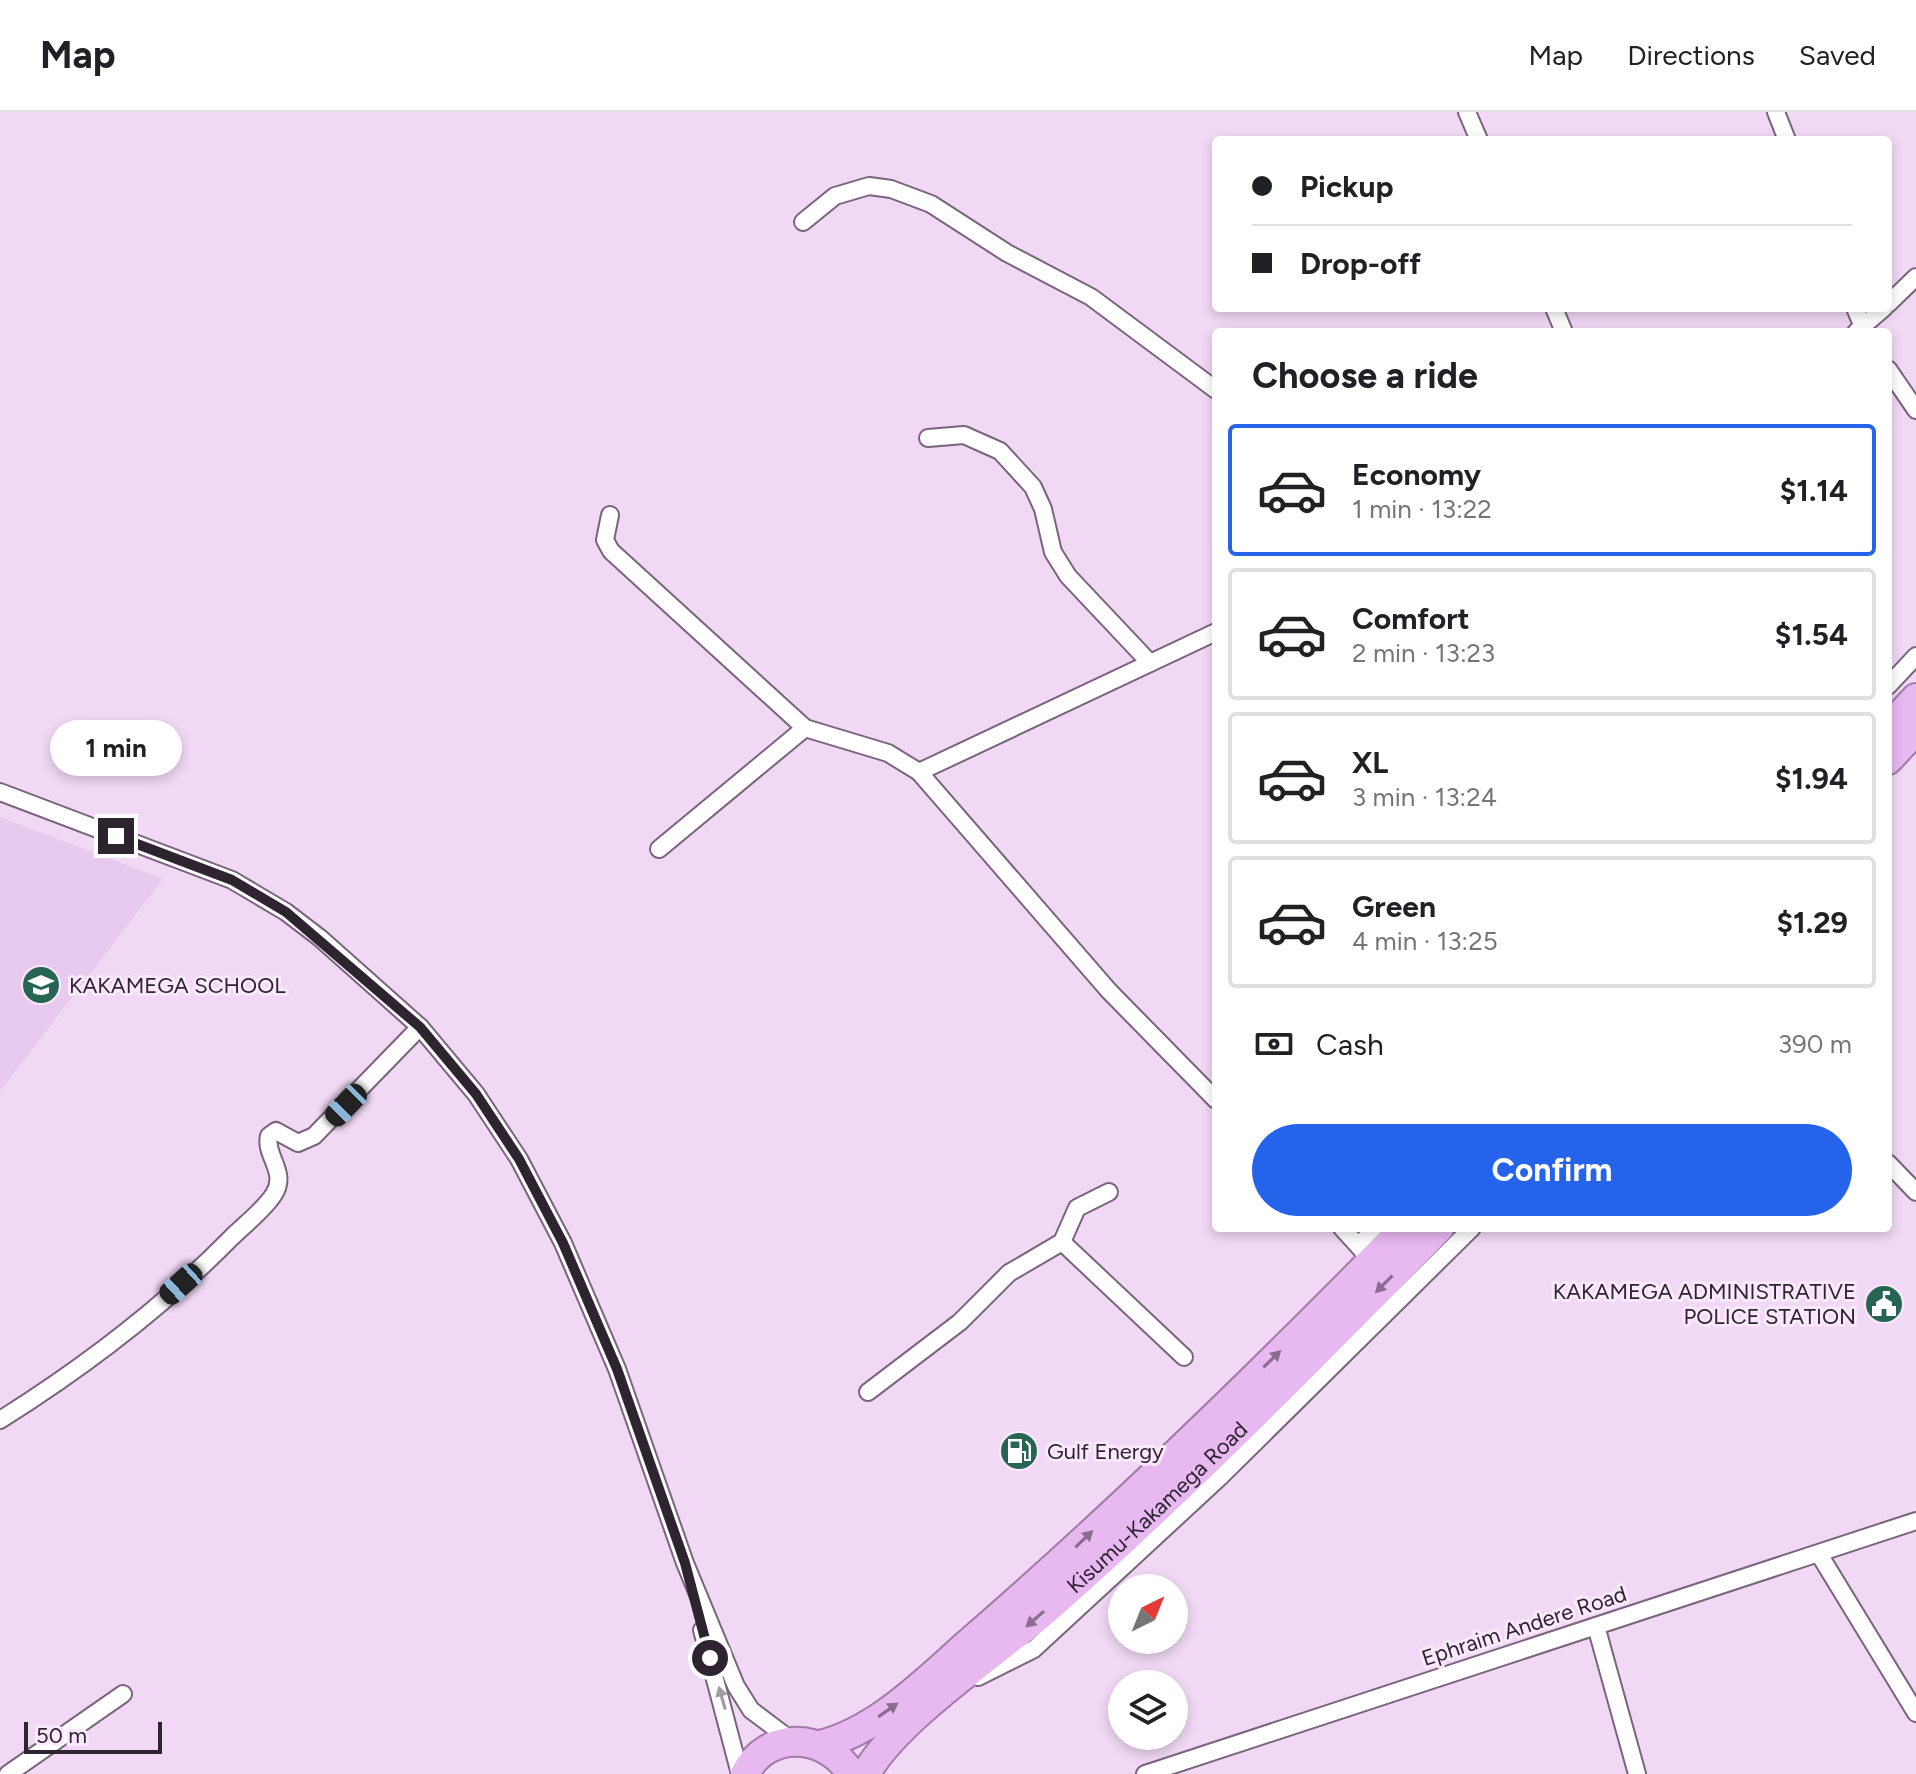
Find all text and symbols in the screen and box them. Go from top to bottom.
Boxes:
text: Map [40,32,116,78]
text: Map [1529,38,1583,72]
text: Directions [1627,38,1755,72]
text: Saved [1799,38,1876,72]
text: Pickup [1300,168,1394,205]
text: Drop-off [1300,245,1421,282]
text: Choose a ride [1252,354,1478,397]
icon: car [1256,454,1328,526]
text: Economy [1352,456,1481,493]
text: $1.14 [1780,472,1848,509]
text: 1 min · 13:22 [1352,493,1492,525]
icon: car [1256,598,1328,670]
text: Comfort [1352,600,1470,637]
text: $1.54 [1775,616,1848,653]
text: 2 min · 13:23 [1352,637,1495,669]
callout: 1 min [50,720,182,776]
text: 1 min [85,732,147,764]
icon: car [1256,742,1328,814]
text: XL [1352,744,1388,781]
text: $1.94 [1775,760,1848,797]
text: 3 min · 13:24 [1352,781,1497,813]
route end [98,818,134,854]
icon: car [1256,886,1328,958]
text: Green [1352,888,1436,925]
text: $1.29 [1777,904,1848,941]
text: 4 min · 13:25 [1352,925,1498,957]
school or university icon: KAKAMEGA SCHOOL [20,964,62,1006]
place label: KAKAMEGA SCHOOL [69,972,286,999]
icon: cash [1252,1022,1296,1066]
text: Cash [1316,1026,1384,1063]
text: 390 m [1778,1028,1852,1060]
car [321,1079,371,1131]
button: Confirm [1252,1124,1852,1216]
car [155,1259,207,1309]
one-way arrow [1375,1274,1394,1293]
place label: KAKAMEGA ADMINISTRATIVE POLICE STATION [1553,1278,1856,1330]
public building icon: KAKAMEGA ADMINISTRATIVE POLICE STATION [1863,1283,1905,1325]
one-way arrow [1262,1350,1281,1369]
street label: Kisumu-Kakamega Road [1061,1416,1253,1599]
fuel station icon: Gulf Energy [998,1430,1040,1472]
place label: Gulf Energy [1047,1438,1164,1465]
one-way arrow [1075,1530,1094,1548]
north arrow [1108,1574,1188,1654]
map controls [1108,1574,1188,1750]
street label: Ephraim Andere Road [1418,1580,1630,1672]
one-way arrow [1025,1610,1045,1627]
route start [692,1640,728,1676]
button: layers [1108,1670,1188,1750]
one-way arrow [715,1686,728,1710]
one-way arrow [878,1703,899,1718]
scale bar [24,1718,162,1754]
text: 50 m [36,1722,87,1749]

